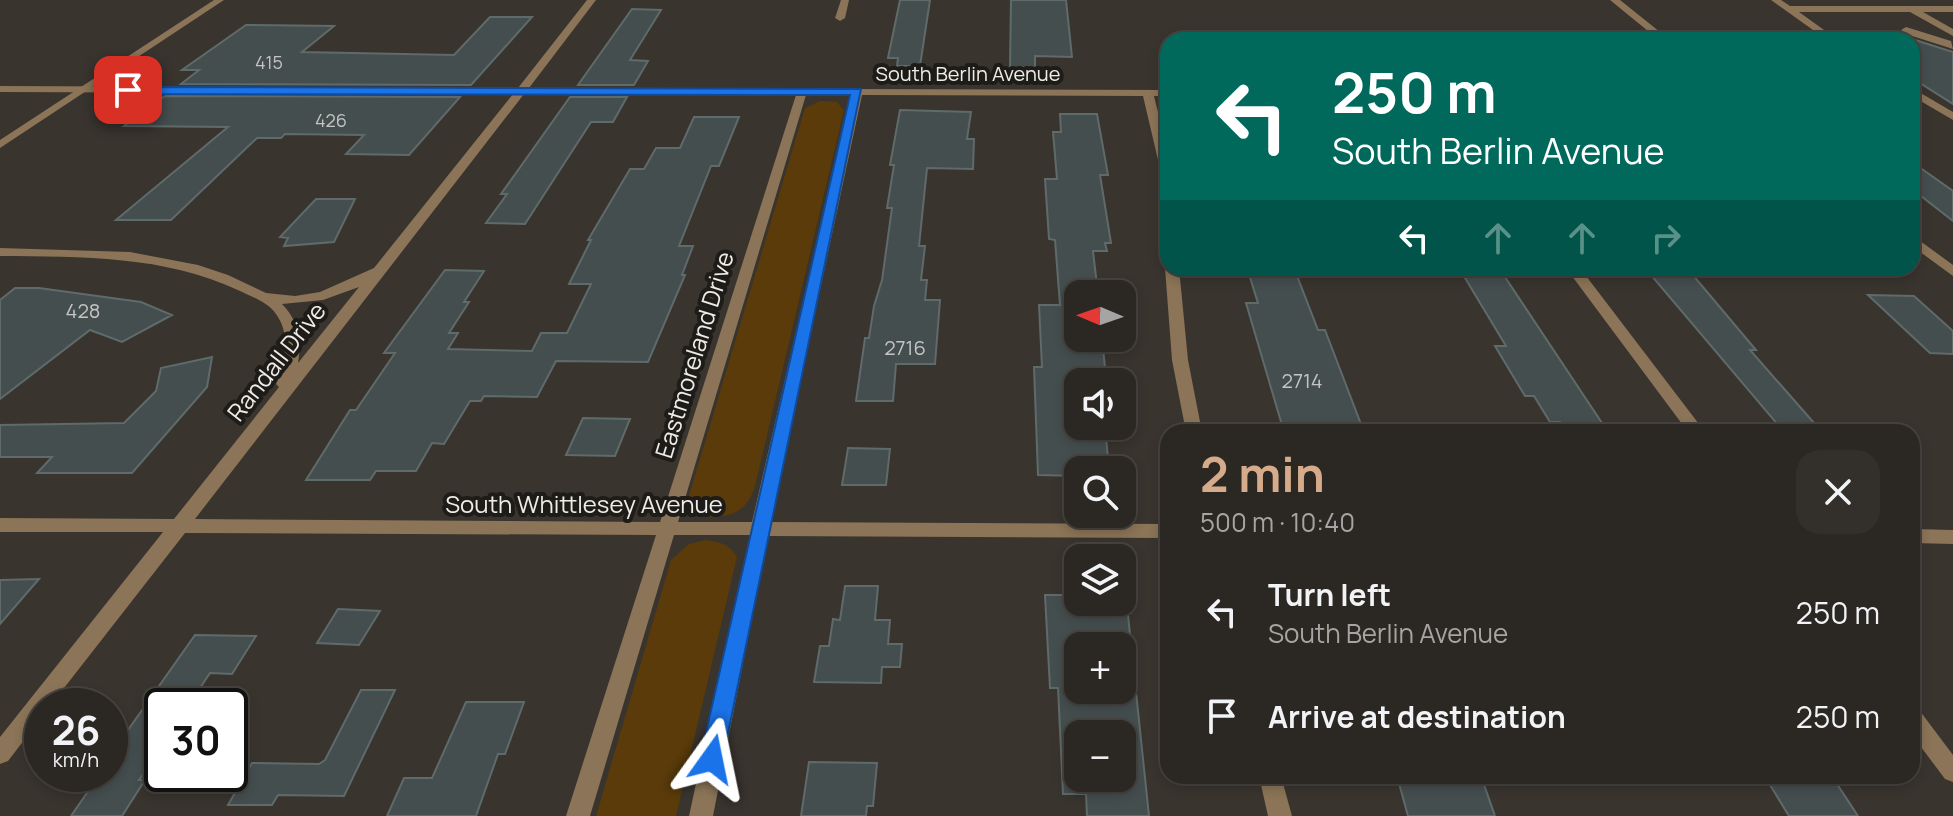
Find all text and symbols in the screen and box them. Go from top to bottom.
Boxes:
house number: 415 [255,50,283,74]
text: 250 m [1332,53,1497,130]
pin [94,56,162,124]
street label: South Berlin Avenue [876,60,1060,87]
icon: left [1200,64,1304,168]
icon: arrive [106,68,150,112]
house number: 426 [315,108,347,132]
text: South Berlin Avenue [1332,126,1665,175]
icon: left [1392,216,1436,260]
icon: ahead [1476,216,1520,260]
icon: ahead [1560,216,1604,260]
icon: right [1644,216,1688,260]
street label: Eastmoreland Drive [646,247,741,462]
north arrow [1064,280,1136,352]
map controls [1064,280,1136,792]
street label: Randall Drive [219,295,333,427]
house number: 428 [66,297,100,324]
house number: 2716 [884,334,926,361]
house number: 2714 [1281,367,1323,394]
button: sound [1064,368,1136,440]
text: 2 min [1200,441,1325,506]
button: close [1796,450,1880,534]
button: search [1064,456,1136,528]
street label: South Whittlesey Avenue [445,487,723,520]
text: 500 m · 10:40 [1200,504,1355,540]
button: layers [1064,544,1136,616]
text: Turn left [1268,574,1391,615]
icon: left [1200,590,1244,634]
text: 250 m [1796,592,1880,633]
text: South Berlin Avenue [1268,615,1508,651]
button: + [1064,632,1136,704]
speed limit sign: 30 [144,688,248,792]
icon: arrive [1200,694,1244,738]
text: Arrive at destination [1268,696,1566,737]
text: 250 m [1796,696,1880,737]
text: 26 [52,702,100,757]
position arrow [670,717,754,801]
button: − [1064,720,1136,792]
text: km/h [53,746,99,773]

